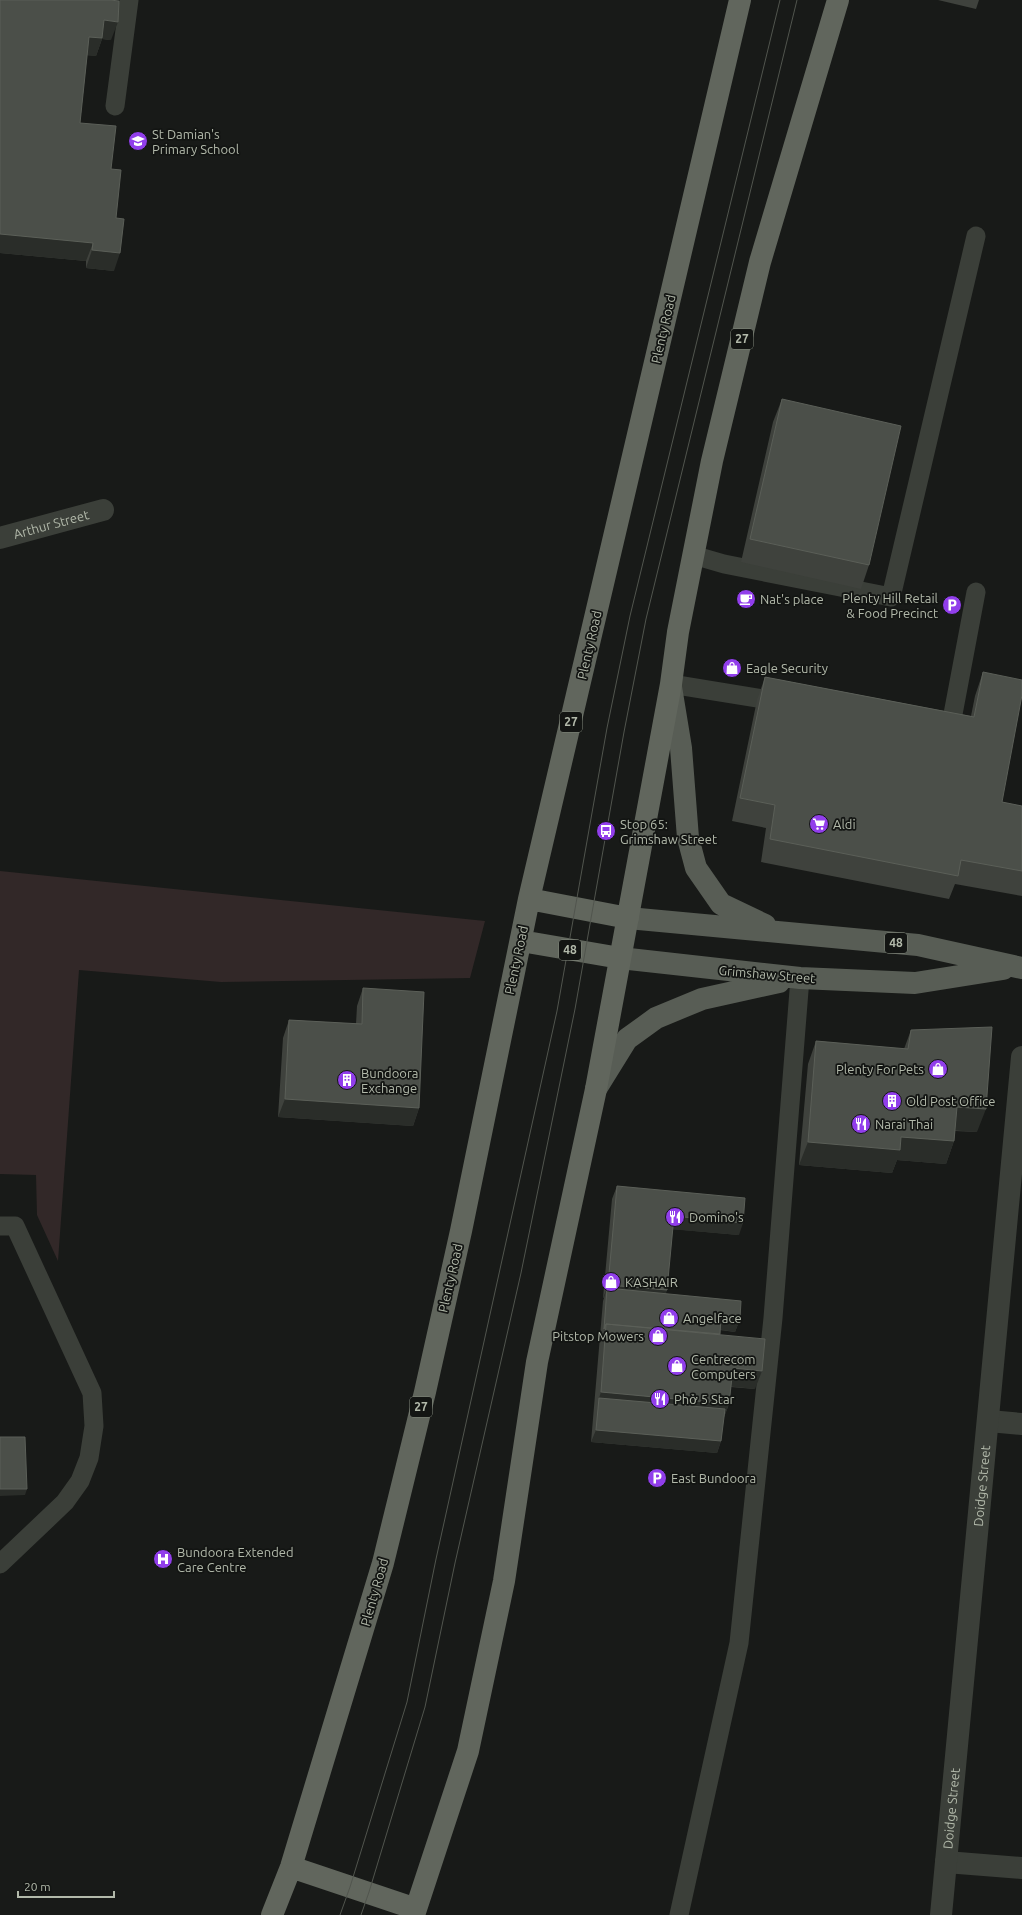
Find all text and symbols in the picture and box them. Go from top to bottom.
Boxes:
place label: St Damian's Primary School [152,127,240,156]
school or university icon: St Damian's Primary School [127,130,149,152]
street label: Plenty Road [648,293,678,365]
road number: 27 [731,329,753,349]
street label: Arthur Street [12,507,90,541]
cafe icon: Nat's place [735,588,757,610]
place label: Plenty Hill Retail & Food Precinct [842,591,939,620]
place label: Nat's place [760,592,824,606]
parking icon: Plenty Hill Retail & Food Precinct [941,594,963,616]
street label: Plenty Road [574,609,604,681]
shop icon: Eagle Security [721,657,743,679]
place label: Eagle Security [746,661,828,675]
road number: 27 [560,712,582,732]
supermarket icon: Aldi [808,813,830,835]
place label: Stop 65: Grimshaw Street [620,817,717,846]
place label: Aldi [833,817,856,831]
bus stop icon: Stop 65: Grimshaw Street [595,820,617,842]
street label: Plenty Road [502,924,530,996]
road number: 48 [885,933,907,953]
road number: 48 [559,940,581,960]
street label: Grimshaw Street [718,963,816,985]
shop icon: Plenty For Pets [927,1058,949,1080]
place label: Plenty For Pets [836,1062,924,1076]
place label: Bundoora Exchange [361,1066,419,1095]
building icon: Bundoora Exchange [336,1069,358,1091]
building icon: Old Post Office [881,1090,903,1112]
place label: Old Post Office [906,1094,995,1108]
restaurant icon: Narai Thai [850,1113,872,1135]
place label: Narai Thai [875,1117,933,1131]
restaurant icon: Domino's [664,1206,686,1228]
place label: Domino's [689,1210,744,1224]
street label: Plenty Road [435,1242,465,1314]
shop icon: KASHAIR [600,1271,622,1293]
place label: KASHAIR [625,1275,678,1289]
shop icon: Angelface [658,1307,680,1329]
place label: Angelface [683,1311,742,1325]
shop icon: Pitstop Mowers [647,1325,669,1347]
place label: Pitstop Mowers [552,1329,644,1343]
place label: Centrecom Computers [691,1352,756,1381]
shop icon: Centrecom Computers [666,1355,688,1377]
restaurant icon: Phở 5 Star [649,1388,671,1410]
place label: Phở 5 Star [674,1392,735,1406]
road number: 27 [410,1397,432,1417]
street label: Doidge Street [971,1445,992,1527]
parking icon: East Bundoora [646,1467,668,1489]
place label: East Bundoora [671,1471,756,1485]
place label: Bundoora Extended Care Centre [177,1545,294,1574]
hospital icon: Bundoora Extended Care Centre [152,1548,174,1570]
street label: Plenty Road [358,1556,390,1628]
street label: Doidge Street [940,1767,962,1850]
scale bar [18,1873,114,1899]
text: 20 m [24,1880,51,1893]

